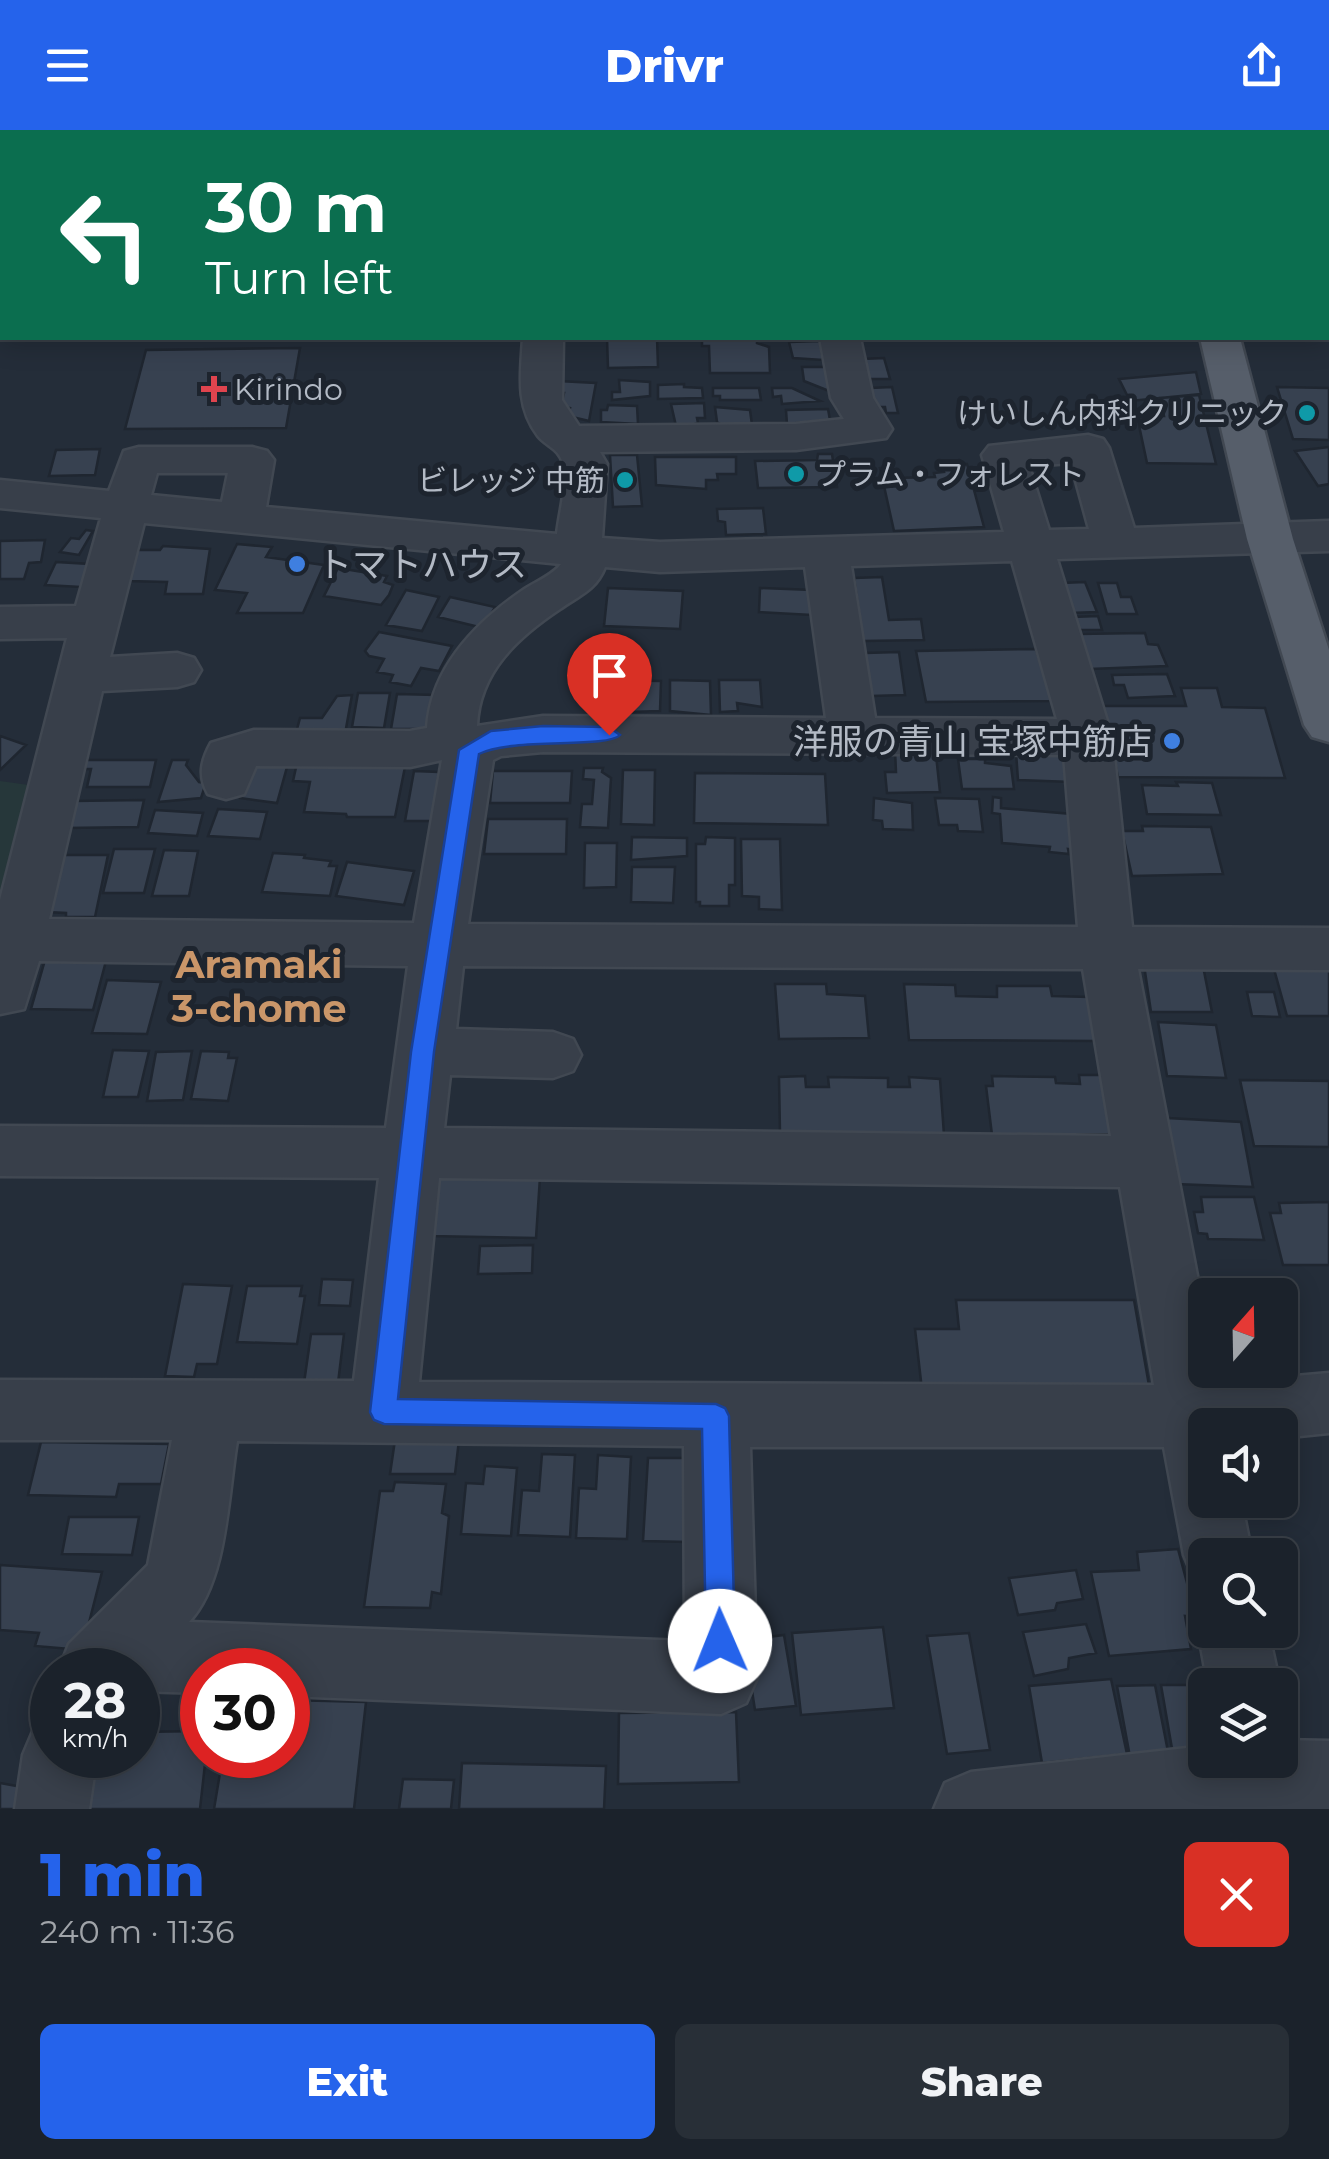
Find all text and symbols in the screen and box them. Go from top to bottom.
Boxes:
icon: menu [40,38,95,93]
text: Drivr [605,38,724,93]
icon: share [1234,38,1289,93]
text: 30 m [205,164,387,250]
icon: left [40,170,170,300]
text: Turn left [205,250,393,305]
place label: Kirindo [234,371,343,408]
marker: Kirindo [203,378,225,400]
place label: けいしん内科クリニック [957,395,1287,432]
marker: けいしん内科クリニック [1296,402,1318,424]
place label: プラム・フォレスト [816,456,1085,493]
place label: ビレッジ 中筋 [417,462,605,499]
marker: プラム・フォレスト [785,463,807,485]
marker: ビレッジ 中筋 [614,469,636,491]
place label: トマトハウス [317,543,527,586]
marker: トマトハウス [286,553,308,575]
pin [567,633,652,736]
icon: arrive [582,648,637,703]
place label: 洋服の青山 宝塚中筋店 [793,720,1152,763]
marker: 洋服の青山 宝塚中筋店 [1161,730,1183,752]
district label: Aramaki 3-chome [170,941,347,1032]
north arrow [1188,1278,1298,1388]
map controls [1188,1278,1298,1778]
button: sound [1188,1408,1298,1518]
button: search [1188,1538,1298,1648]
position arrow [668,1589,772,1693]
speed limit sign: 30 [180,1648,310,1778]
button: layers [1188,1668,1298,1778]
text: 28 [64,1670,126,1731]
text: km/h [62,1723,128,1753]
text: 1 min [40,1838,205,1911]
button: close [1184,1842,1289,1947]
text: 240 m · 11:36 [40,1912,234,1951]
button: Exit [40,2024,655,2139]
button: Share [675,2024,1289,2139]

